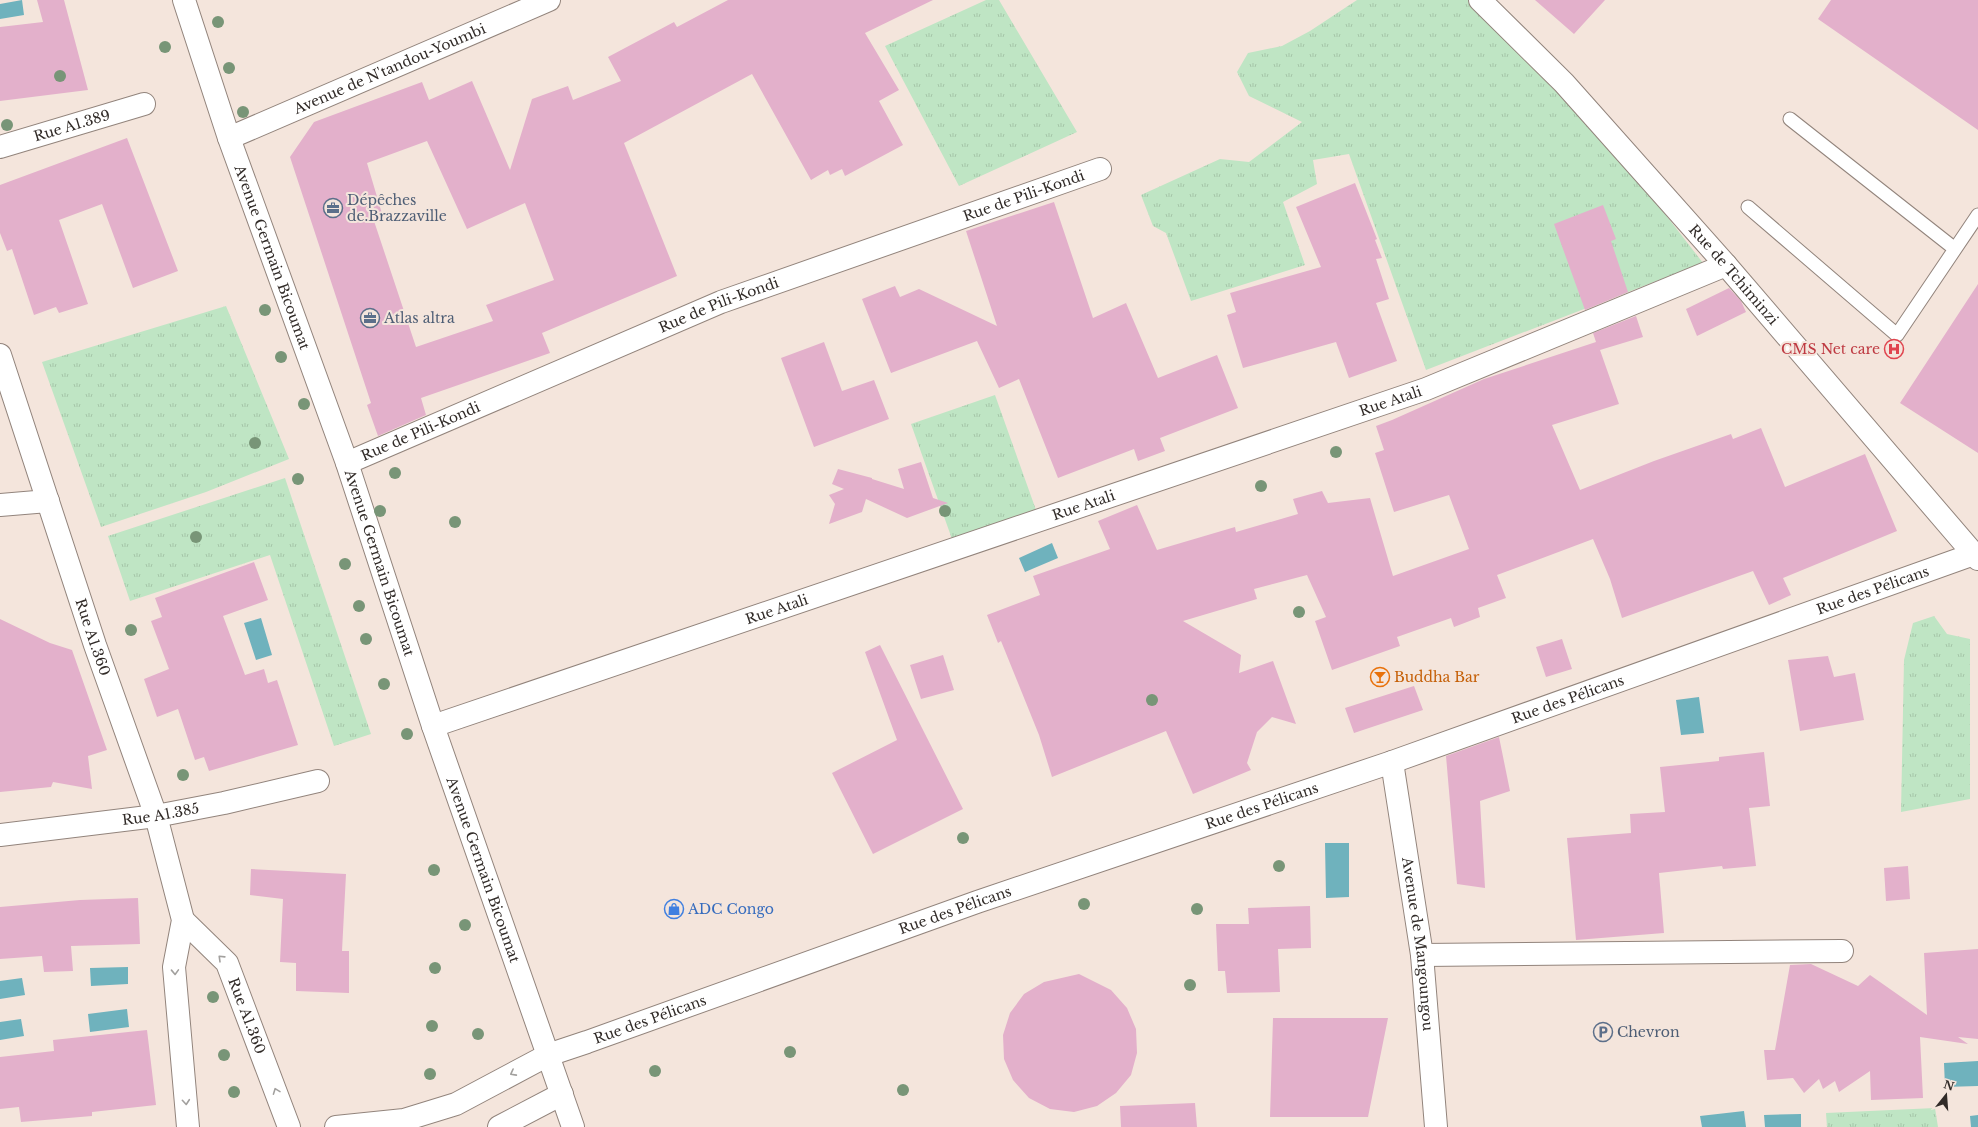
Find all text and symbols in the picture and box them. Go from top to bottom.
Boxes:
street label: Avenue de N'tandou-Youmbi [290,19,489,118]
street label: Rue A1.389 [32,106,112,145]
street label: Avenue Germain Bicoumat [230,161,314,353]
street label: Rue de Pili-Kondi [961,166,1087,225]
place label: Dépêches de.Brazzaville [347,191,447,225]
office icon: Dépêches de.Brazzaville [322,197,344,219]
street label: Rue de Tchiminzi [1685,221,1782,329]
street label: Rue de Pili-Kondi [656,273,781,337]
office icon: Atlas altra [359,307,381,329]
place label: Atlas altra [383,309,455,327]
hospital icon: CMS Net care [1883,338,1905,360]
place label: CMS Net care [1781,340,1880,358]
street label: Rue Atali [1357,382,1424,420]
street label: Rue de Pili-Kondi [358,398,483,465]
street label: Avenue Germain Bicoumat [340,466,419,659]
street label: Rue Atali [1050,486,1117,524]
street label: Rue des Pélicans [1814,562,1931,619]
street label: Rue Atali [743,590,811,628]
street label: Rue A1.360 [71,596,114,678]
bar icon: Buddha Bar [1369,666,1391,688]
place label: Buddha Bar [1394,668,1480,686]
street label: Rue des Pélicans [1509,671,1626,728]
street label: Avenue Germain Bicoumat [442,774,524,966]
street label: Rue des Pélicans [1203,779,1321,833]
street label: Rue A1.385 [121,799,201,829]
street label: Avenue de Mangoungou [1398,855,1437,1032]
street label: Rue des Pélicans [896,882,1014,938]
shop icon: ADC Congo [663,898,685,920]
place label: ADC Congo [687,900,774,918]
one-way arrow [218,955,226,963]
one-way arrow [171,969,179,975]
street label: Rue A1.360 [224,975,270,1057]
street label: Rue des Pélicans [591,991,709,1048]
parking icon: Chevron [1592,1021,1614,1043]
place label: Chevron [1617,1023,1680,1041]
one-way arrow [510,1068,518,1076]
north arrow [1926,1075,1966,1115]
text: N [1942,1077,1957,1094]
one-way arrow [272,1087,280,1094]
one-way arrow [181,1099,190,1105]

